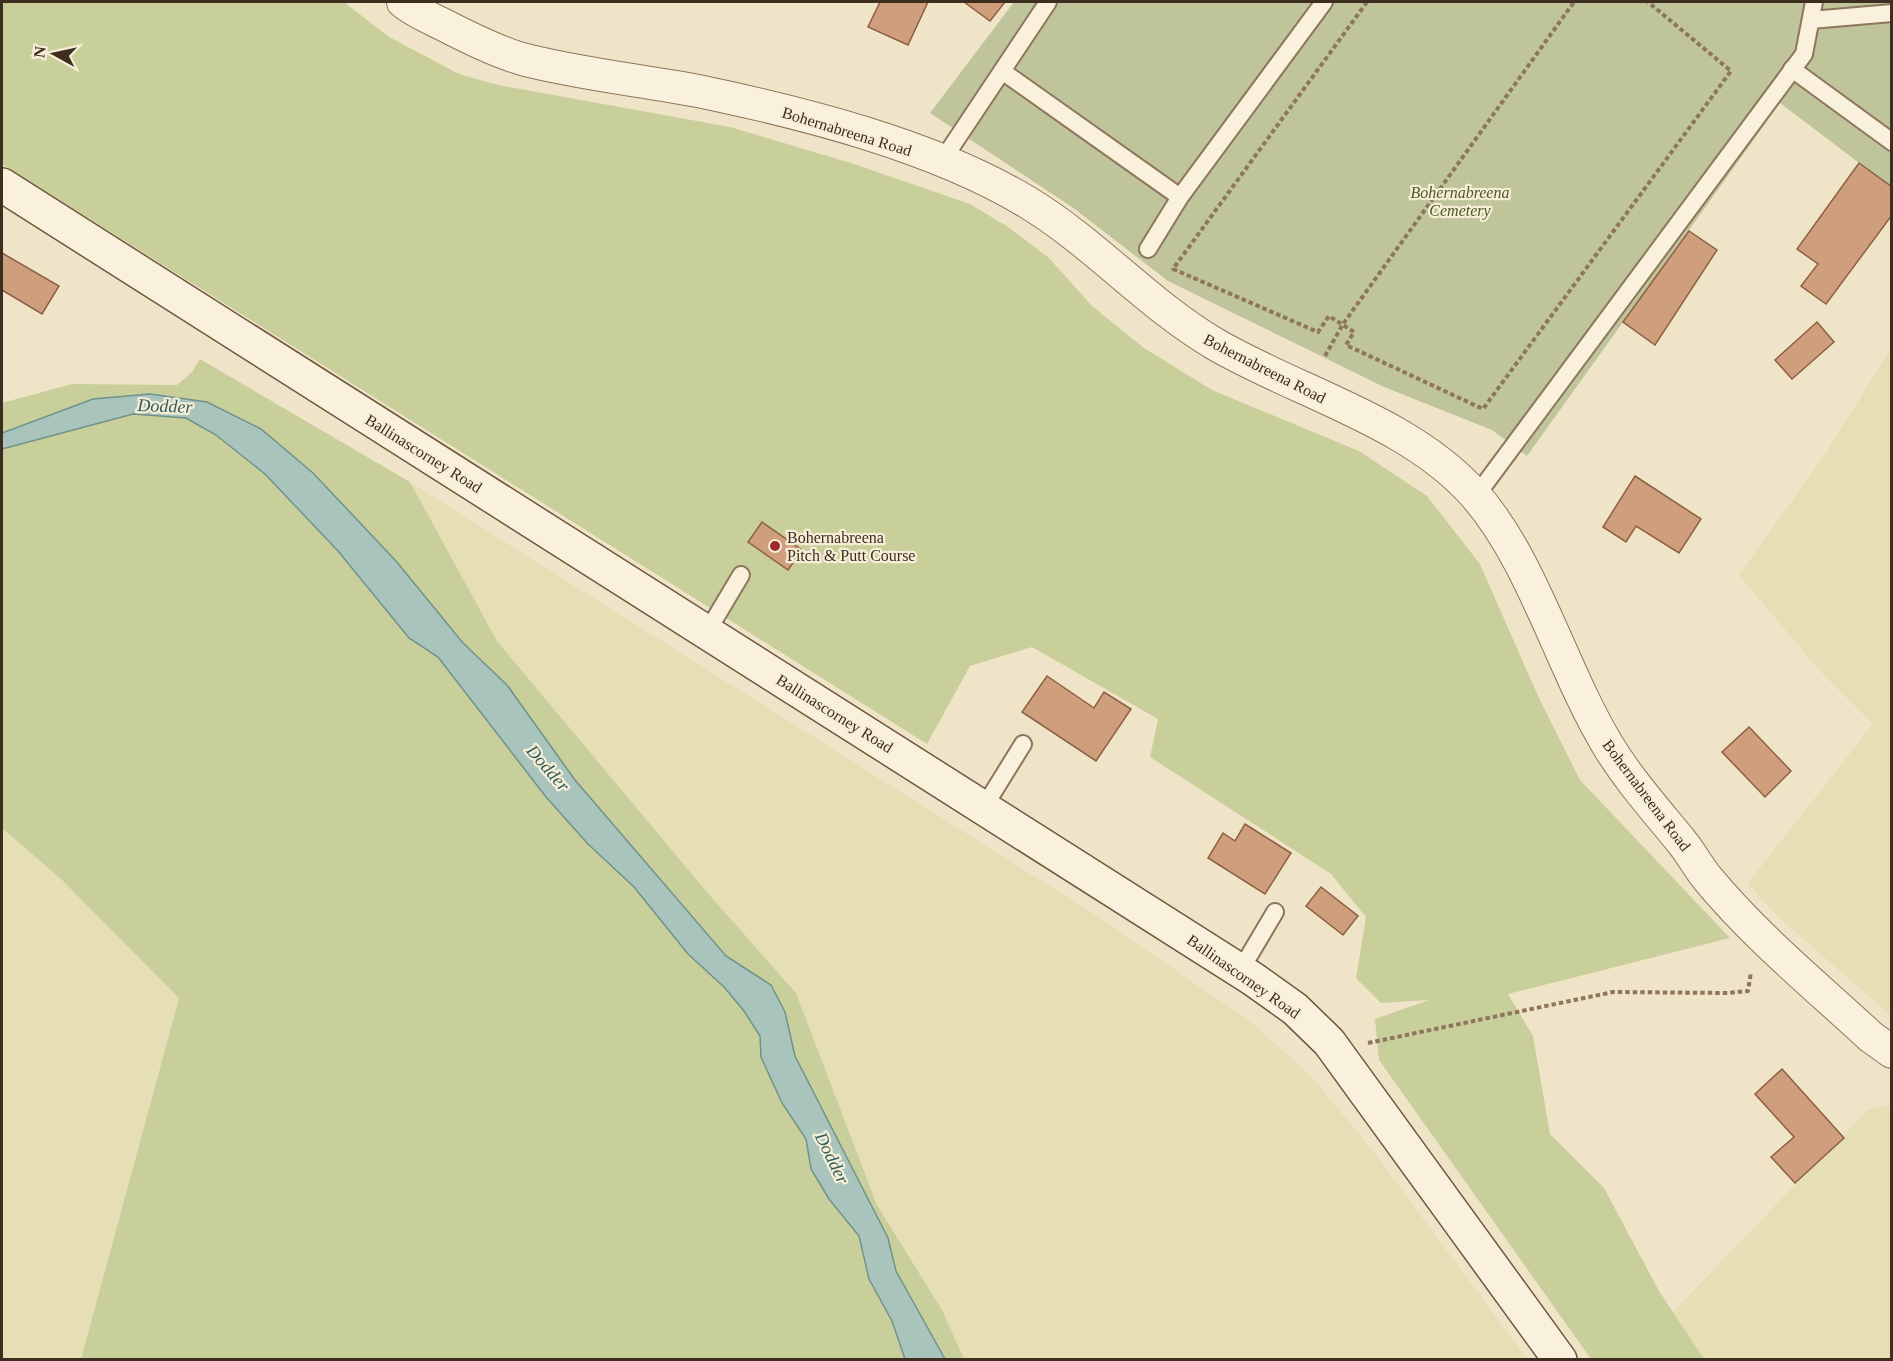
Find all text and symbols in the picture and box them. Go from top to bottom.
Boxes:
north arrow [24,24,84,84]
text: N [30,45,49,59]
street label: Bohernabreena Road [780,104,914,159]
park label: Bohernabreena Cemetery [1411,184,1509,220]
street label: Bohernabreena Road [1201,330,1329,407]
water label: Dodder [136,395,194,417]
street label: Ballinascorney Road [362,411,485,497]
place label: Bohernabreena Pitch & Putt Course [787,529,915,564]
marker: Bohernabreena Pitch & Putt Course [768,539,782,553]
street label: Ballinascorney Road [773,671,896,757]
street label: Bohernabreena Road [1599,736,1694,854]
water label: Dodder [522,740,574,796]
street label: Ballinascorney Road [1183,931,1303,1023]
water label: Dodder [811,1128,853,1188]

